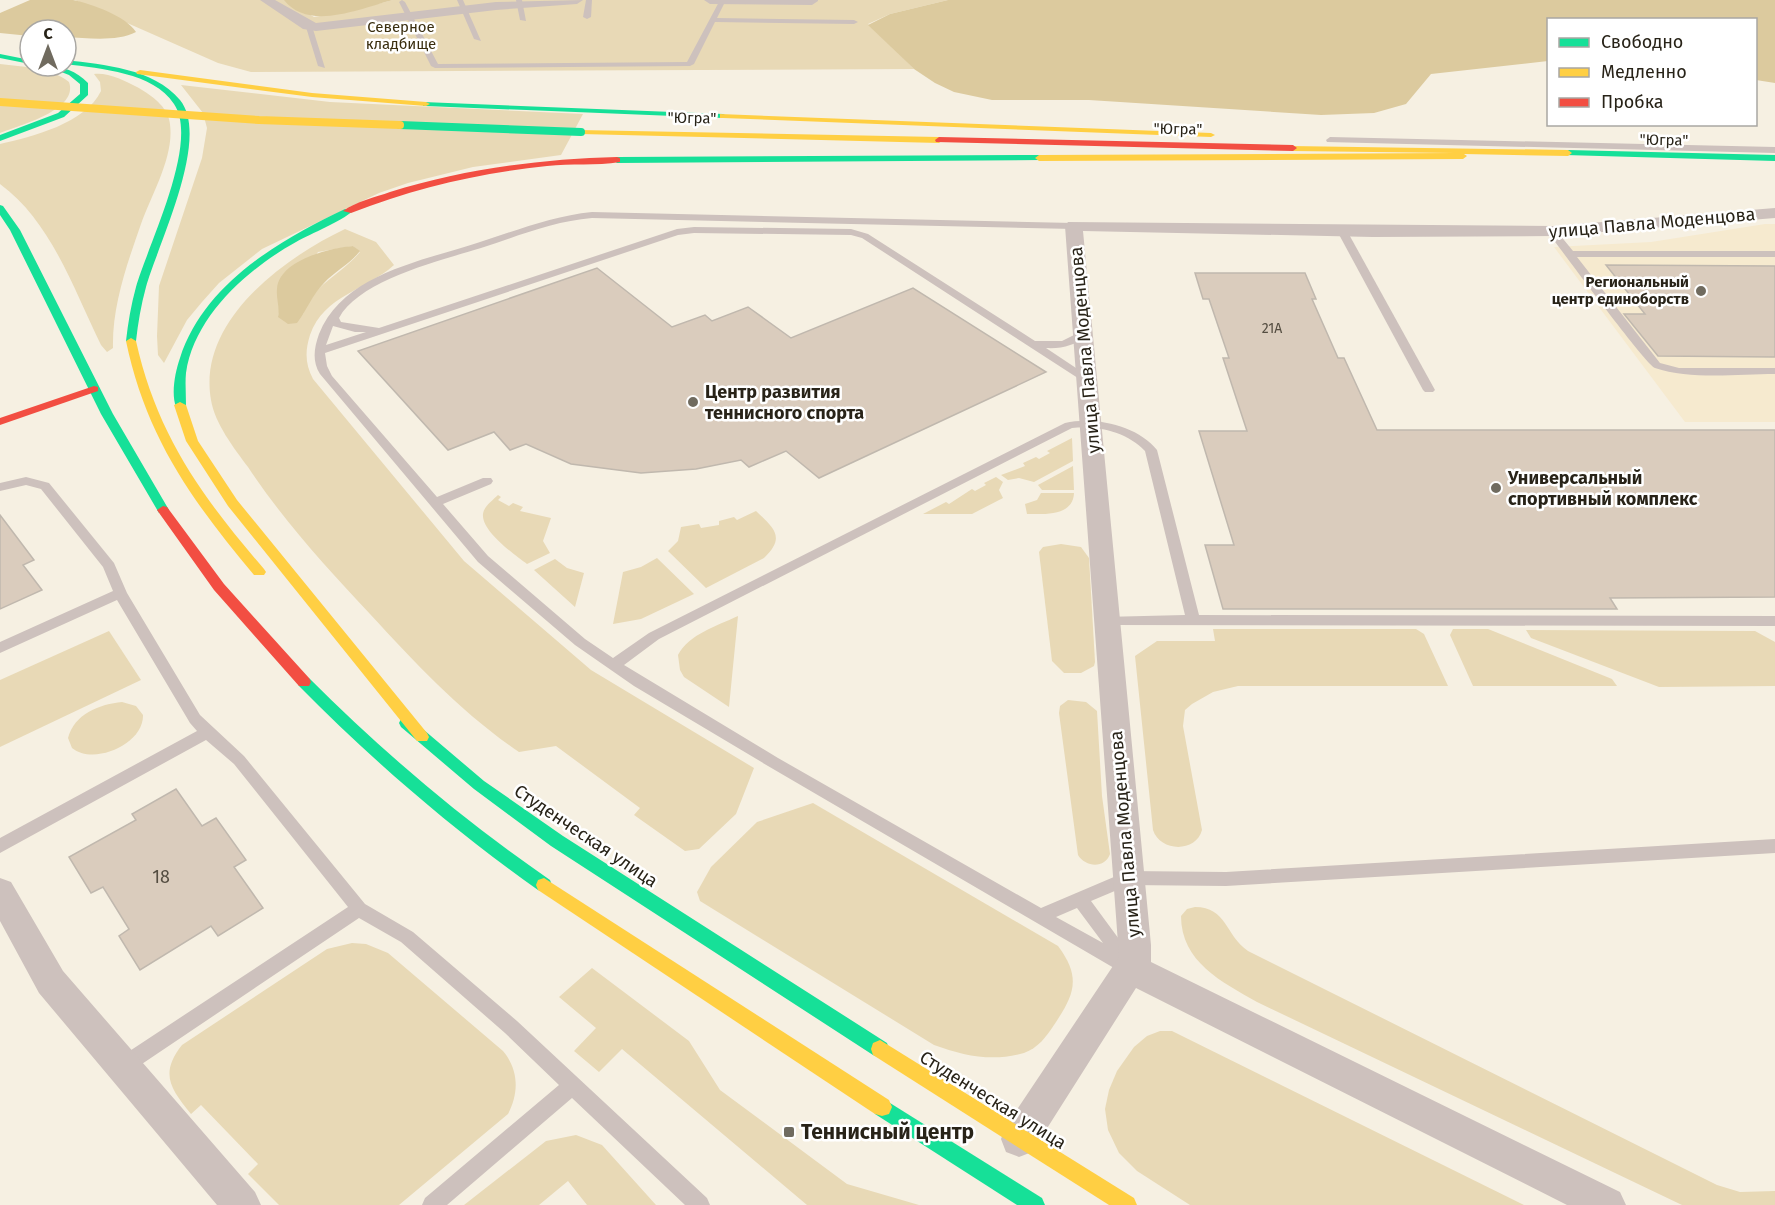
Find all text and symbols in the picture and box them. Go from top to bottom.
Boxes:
north arrow [18,18,78,78]
park label: Северное кладбище [366,18,436,53]
legend [1547,18,1757,126]
text: С [43,24,53,43]
text: Свободно [1601,31,1683,53]
text: Медленно [1601,61,1687,83]
text: Пробка [1601,91,1664,113]
street label: "Югра" [668,109,716,127]
street label: "Югра" [1154,120,1202,138]
street label: "Югра" [1640,131,1688,149]
street label: улица Павла Моденцова [1548,203,1756,243]
street label: улица Павла Моденцова [1065,246,1105,454]
place label: Региональный центр единоборств [1552,273,1689,308]
marker: Региональный центр единоборств [1694,284,1708,298]
house number: 21А [1262,320,1282,337]
place label: Центр развития теннисного спорта [705,381,864,424]
marker: Центр развития теннисного спорта [686,395,700,409]
place label: Универсальный спортивный комплекс [1507,467,1698,510]
marker: Универсальный спортивный комплекс [1489,481,1503,495]
street label: улица Павла Моденцова [1105,730,1145,938]
street label: Студенческая улица [510,780,662,892]
house number: 18 [152,866,170,888]
street label: Студенческая улица [916,1046,1070,1154]
place label: Теннисный центр [801,1119,974,1145]
marker: Теннисный центр [782,1125,796,1139]

